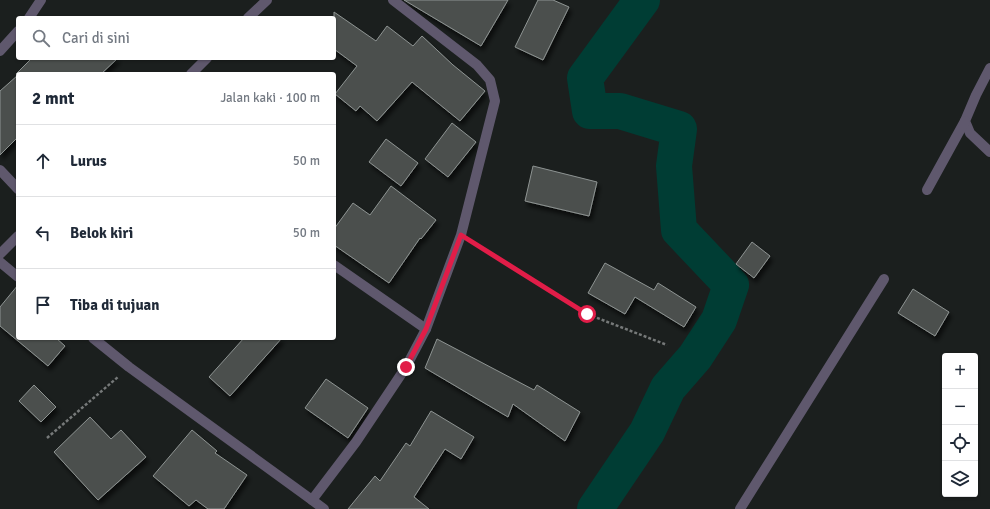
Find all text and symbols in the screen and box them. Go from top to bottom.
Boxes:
search box [16,16,336,60]
icon: search [30,27,52,49]
text: Cari di sini [62,29,130,47]
text: 2 mnt [32,88,74,109]
text: Jalan kaki · 100 m [221,90,320,106]
icon: ahead [32,150,54,172]
text: Lurus [70,152,107,170]
text: 50 m [293,153,320,169]
icon: left [32,222,54,244]
text: Belok kiri [70,224,133,242]
text: 50 m [293,225,320,241]
icon: arrive [32,294,54,316]
text: Tiba di tujuan [70,296,160,314]
route start [578,305,596,323]
map controls [942,353,978,497]
button: + [942,353,978,389]
route end [397,358,415,376]
button: − [942,389,978,425]
button: locate [942,425,978,461]
button: layers [942,461,978,497]

